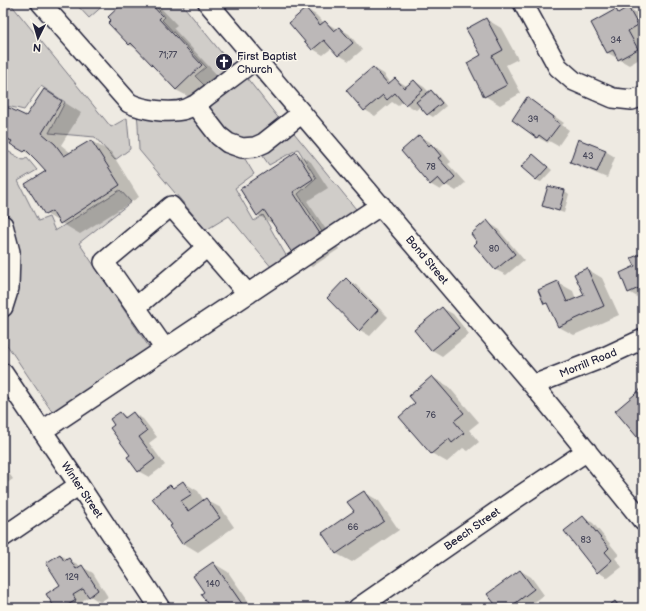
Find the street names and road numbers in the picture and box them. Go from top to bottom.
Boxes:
street label: Bond Street [403,233,451,287]
street label: Morrill Road [557,346,619,380]
street label: Winter Street [58,460,106,521]
street label: Beech Street [441,505,503,553]

